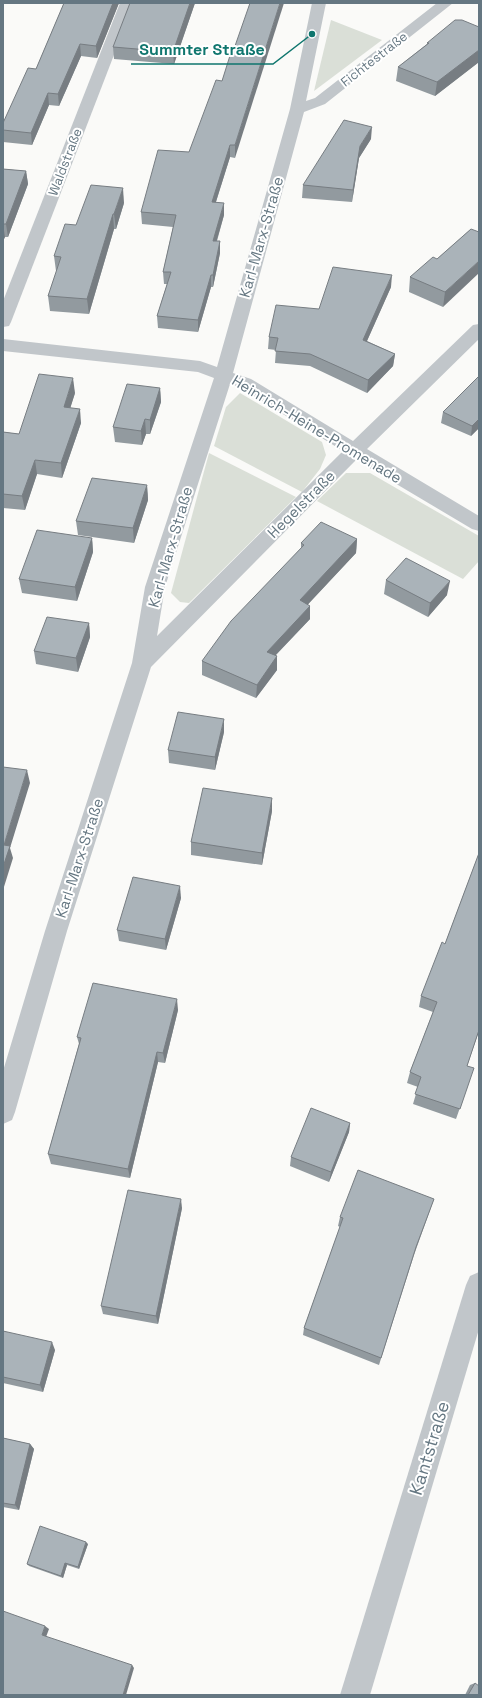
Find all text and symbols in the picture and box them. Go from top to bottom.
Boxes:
street label: Fichtestraße [337,28,411,90]
callout: Summter Straße [131,36,273,64]
text: Summter Straße [139,39,265,60]
street label: Waldstraße [44,126,86,198]
street label: Karl-Marx-Straße [235,174,287,300]
street label: Heinrich-Heine-Promenade [229,371,405,487]
street label: Hegelstraße [263,466,339,542]
street label: Karl-Marx-Straße [144,484,196,610]
street label: Karl-Marx-Straße [51,796,107,920]
street label: Kantstraße [404,1398,454,1498]

